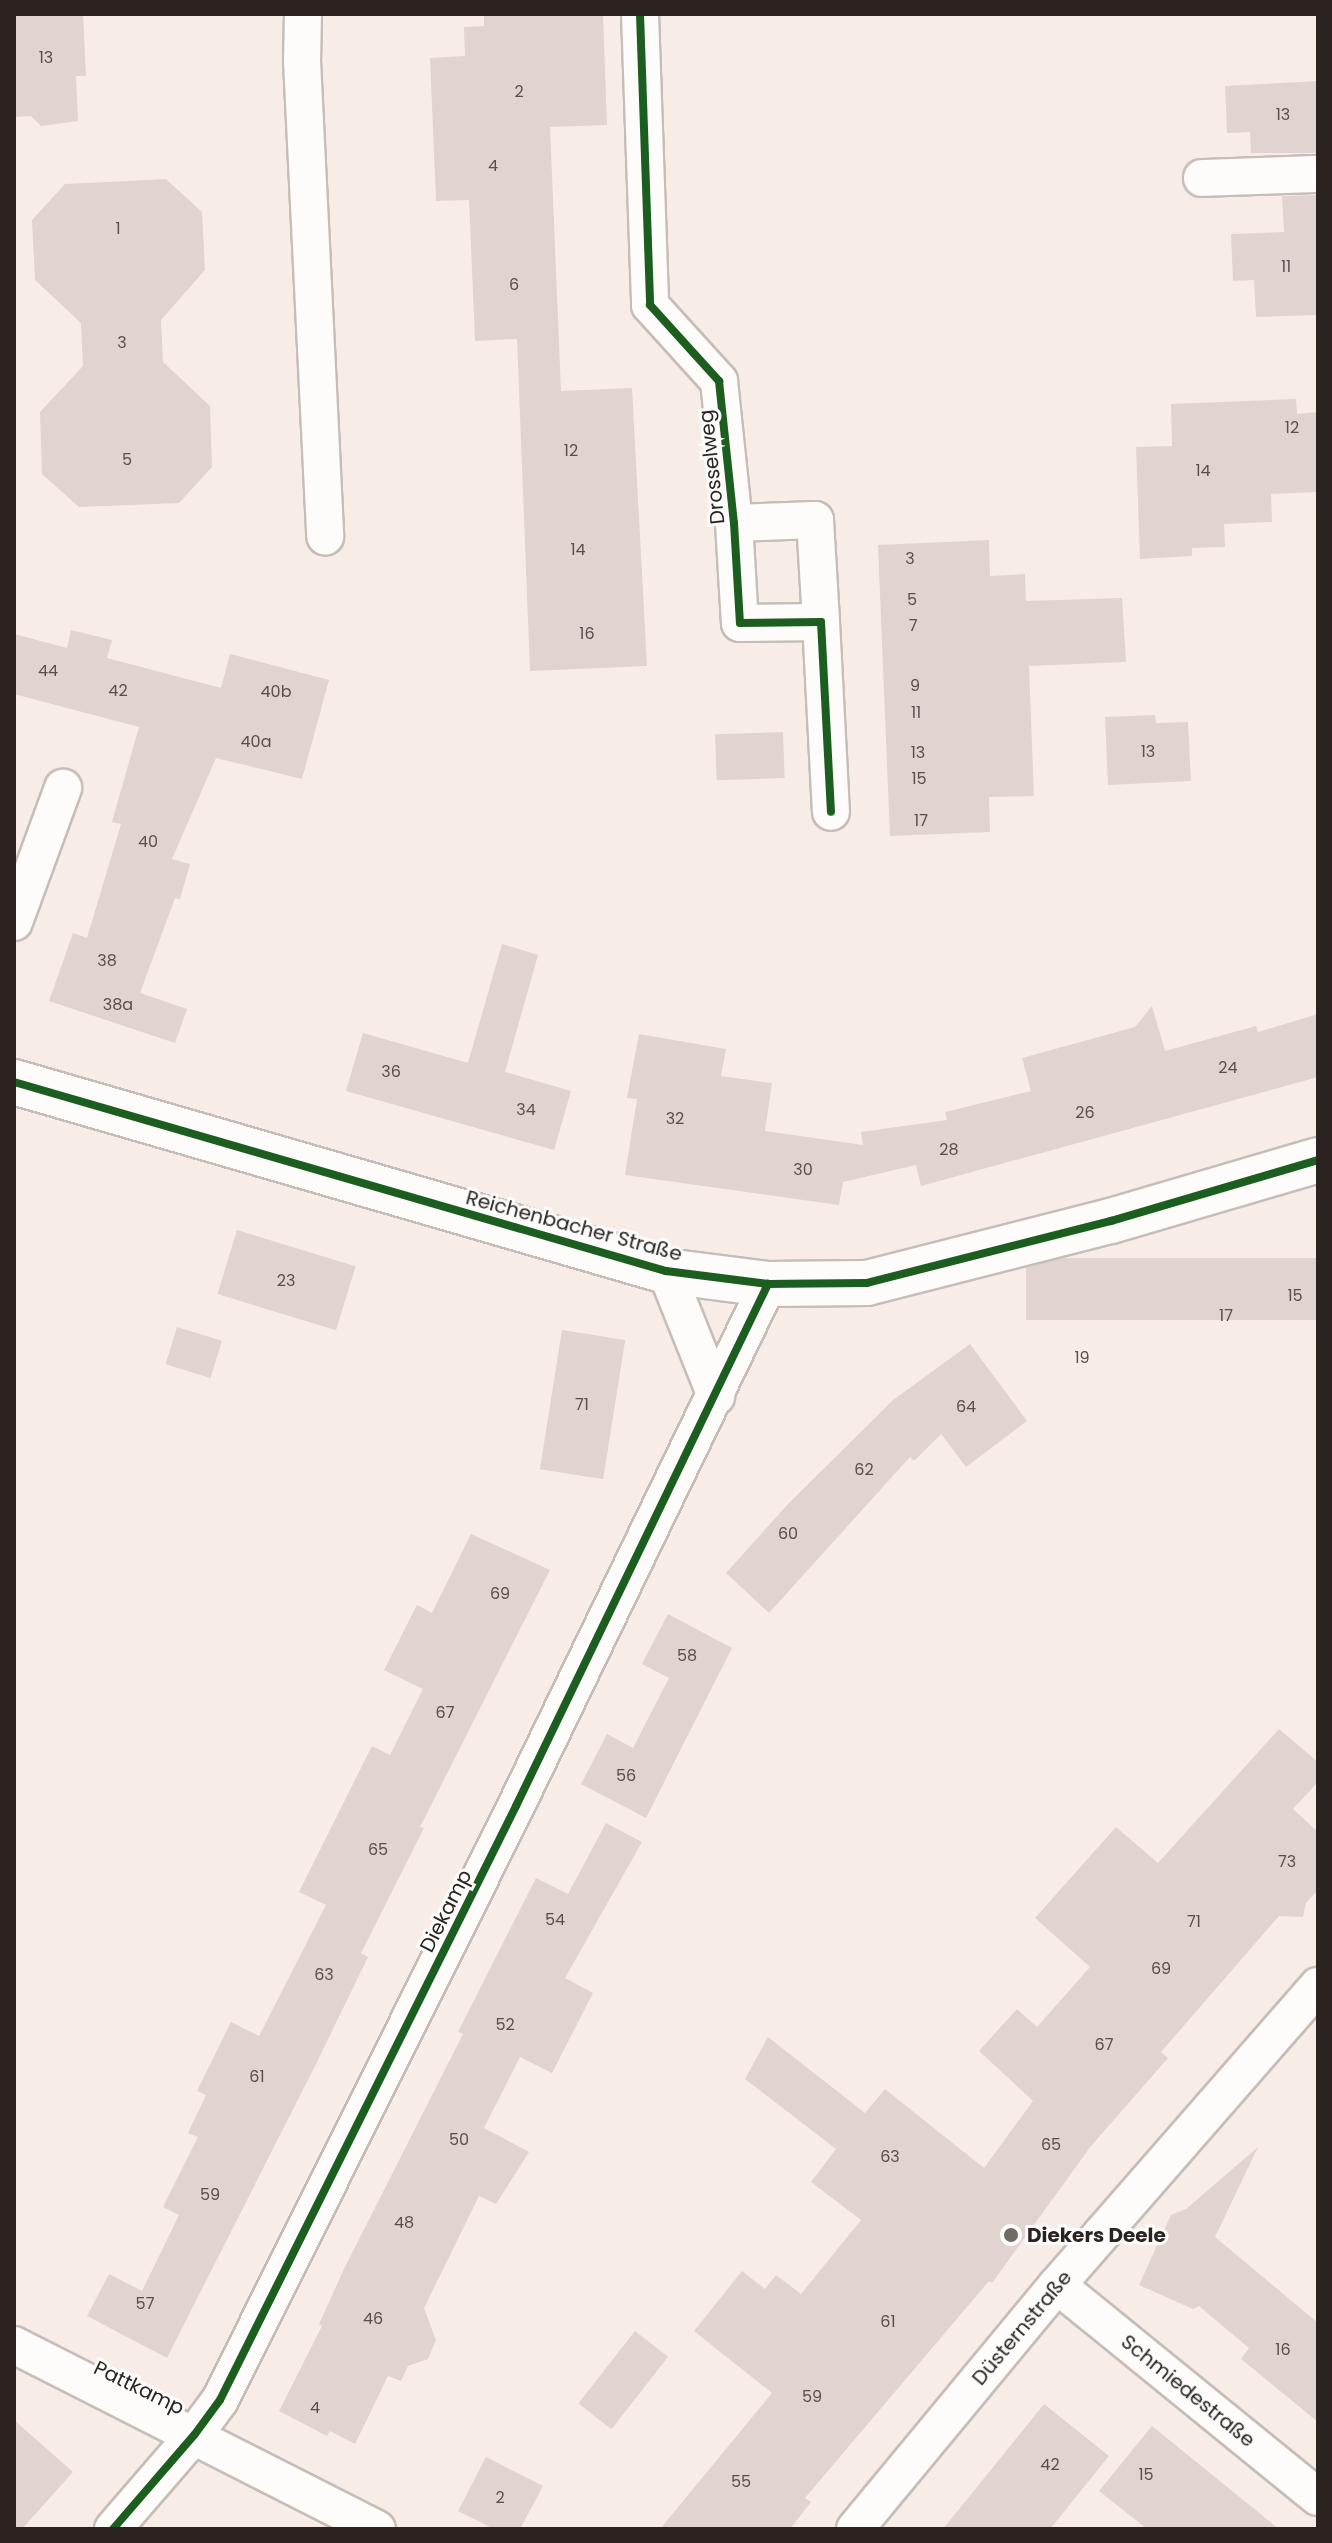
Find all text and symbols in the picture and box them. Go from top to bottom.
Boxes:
house number: 13 [39,48,53,68]
house number: 2 [514,82,524,102]
house number: 13 [1276,105,1290,125]
house number: 4 [488,156,498,176]
house number: 1 [115,219,121,239]
house number: 11 [1281,257,1291,277]
house number: 6 [509,275,519,295]
house number: 3 [117,333,127,353]
street label: Drosselweg [694,409,730,525]
house number: 12 [1285,418,1299,438]
house number: 12 [564,441,578,461]
house number: 5 [122,450,132,470]
house number: 14 [1195,461,1211,481]
house number: 14 [570,540,586,560]
house number: 3 [905,549,915,569]
house number: 5 [907,590,917,610]
house number: 7 [909,616,917,636]
house number: 16 [579,624,595,644]
house number: 44 [38,661,58,681]
house number: 9 [910,676,920,696]
house number: 42 [108,681,128,701]
house number: 40b [261,682,291,702]
house number: 11 [911,703,921,723]
house number: 40a [241,732,271,752]
house number: 13 [1141,742,1155,762]
house number: 13 [911,743,925,763]
house number: 15 [911,769,927,789]
house number: 17 [914,811,928,831]
house number: 40 [138,832,158,852]
house number: 38 [97,951,117,971]
house number: 38a [103,995,133,1015]
house number: 24 [1218,1058,1238,1078]
house number: 36 [381,1062,401,1082]
house number: 34 [516,1100,536,1120]
house number: 26 [1075,1103,1095,1123]
house number: 32 [666,1109,684,1129]
house number: 28 [939,1140,959,1160]
house number: 30 [793,1160,813,1180]
street label: Reichenbacher Straße [463,1186,685,1266]
house number: 23 [277,1271,295,1291]
house number: 15 [1287,1286,1303,1306]
house number: 17 [1219,1306,1233,1326]
house number: 19 [1074,1348,1090,1368]
house number: 71 [575,1395,589,1415]
house number: 64 [956,1397,976,1417]
house number: 62 [854,1460,874,1480]
house number: 60 [778,1524,798,1544]
house number: 69 [490,1584,510,1604]
house number: 58 [677,1646,697,1666]
house number: 67 [436,1703,454,1723]
house number: 56 [616,1766,636,1786]
house number: 65 [368,1840,388,1860]
house number: 73 [1278,1852,1296,1872]
street label: Diekamp [415,1866,477,1956]
house number: 54 [545,1910,565,1930]
house number: 71 [1187,1912,1201,1932]
house number: 69 [1151,1959,1171,1979]
house number: 63 [314,1965,334,1985]
house number: 52 [495,2015,515,2035]
house number: 67 [1095,2035,1113,2055]
house number: 61 [249,2067,265,2087]
house number: 50 [449,2130,469,2150]
house number: 65 [1041,2135,1061,2155]
house number: 63 [880,2147,900,2167]
house number: 59 [200,2185,220,2205]
house number: 48 [394,2213,414,2233]
place label: Diekers Deele [1027,2223,1166,2247]
marker: Diekers Deele [1002,2226,1020,2244]
street label: Düsternstraße [967,2266,1077,2390]
house number: 57 [136,2294,154,2314]
house number: 46 [363,2309,383,2329]
house number: 61 [880,2312,896,2332]
street label: Schmiedestraße [1116,2330,1260,2452]
house number: 16 [1275,2340,1291,2360]
street label: Pattkamp [90,2356,188,2420]
house number: 59 [802,2387,822,2407]
house number: 4 [310,2398,320,2418]
house number: 42 [1040,2455,1060,2475]
house number: 15 [1138,2465,1154,2485]
house number: 55 [731,2472,751,2492]
house number: 2 [495,2488,505,2508]

